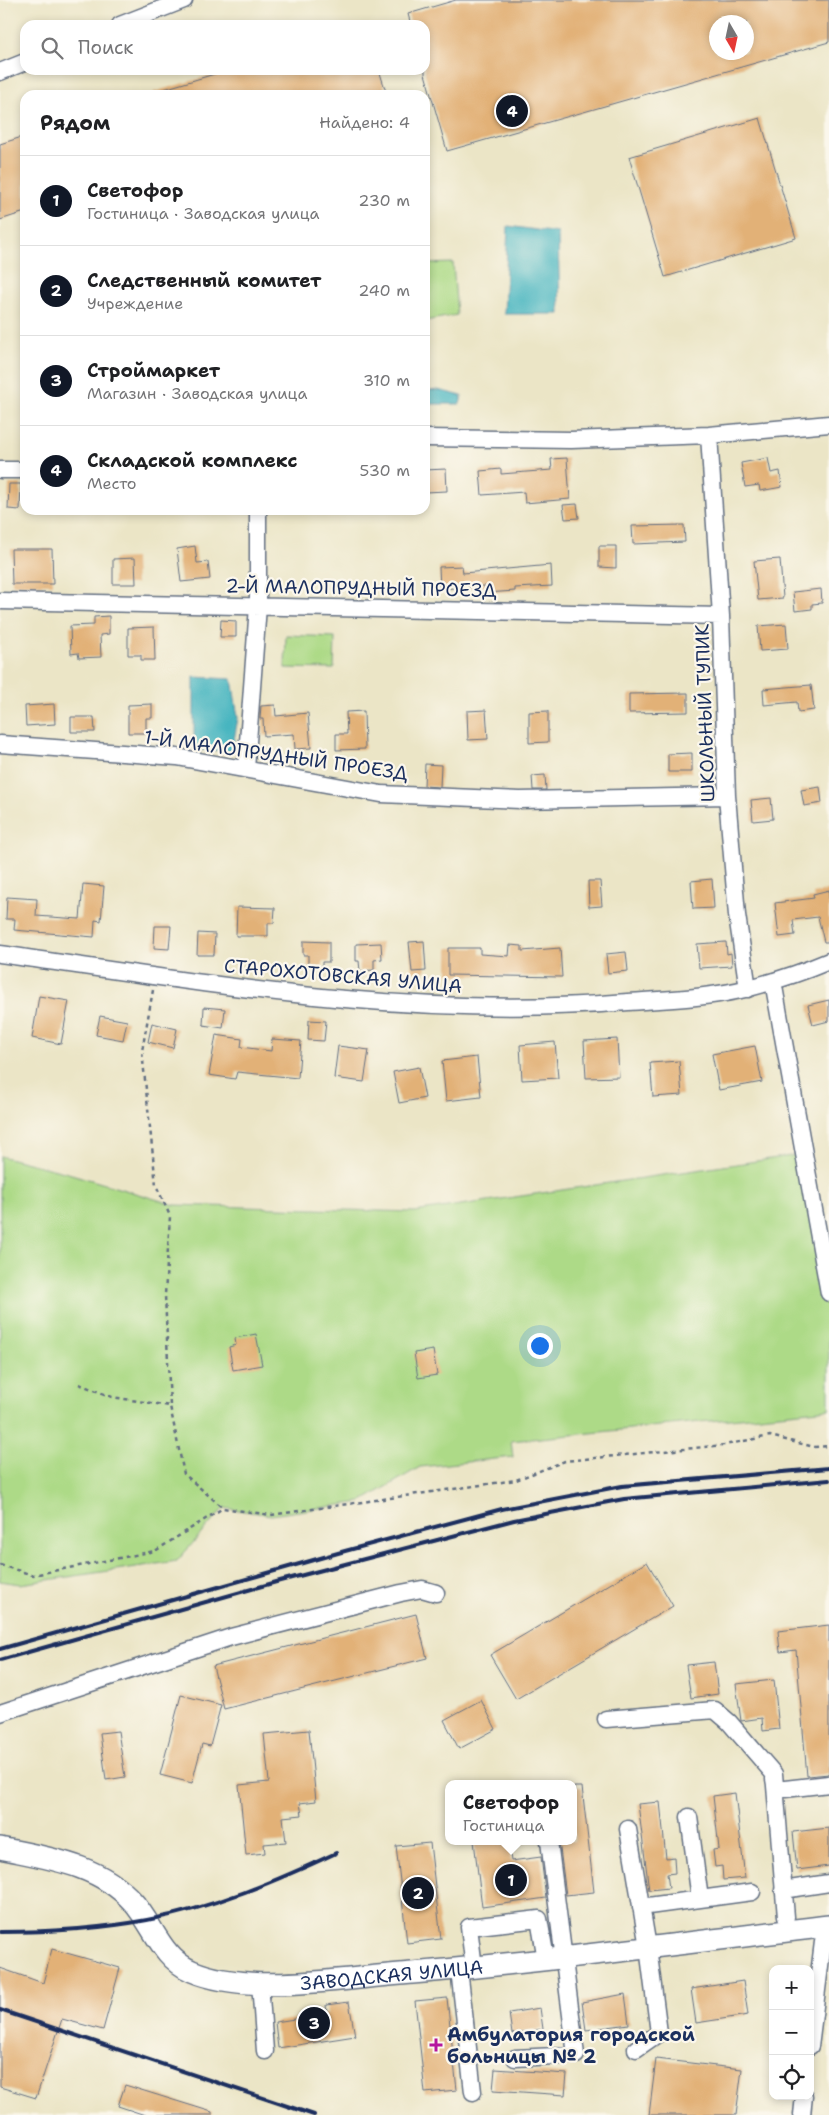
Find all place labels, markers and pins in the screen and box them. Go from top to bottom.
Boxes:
pin: 4 [496,92,528,130]
pin: 1 [495,1861,527,1899]
pin: 2 [402,1874,434,1912]
pin: 3 [298,2004,330,2042]
place label: Амбулатория городской больницы № 2 [447,2022,695,2069]
marker: Амбулатория городской больницы № 2 [429,2038,443,2052]

